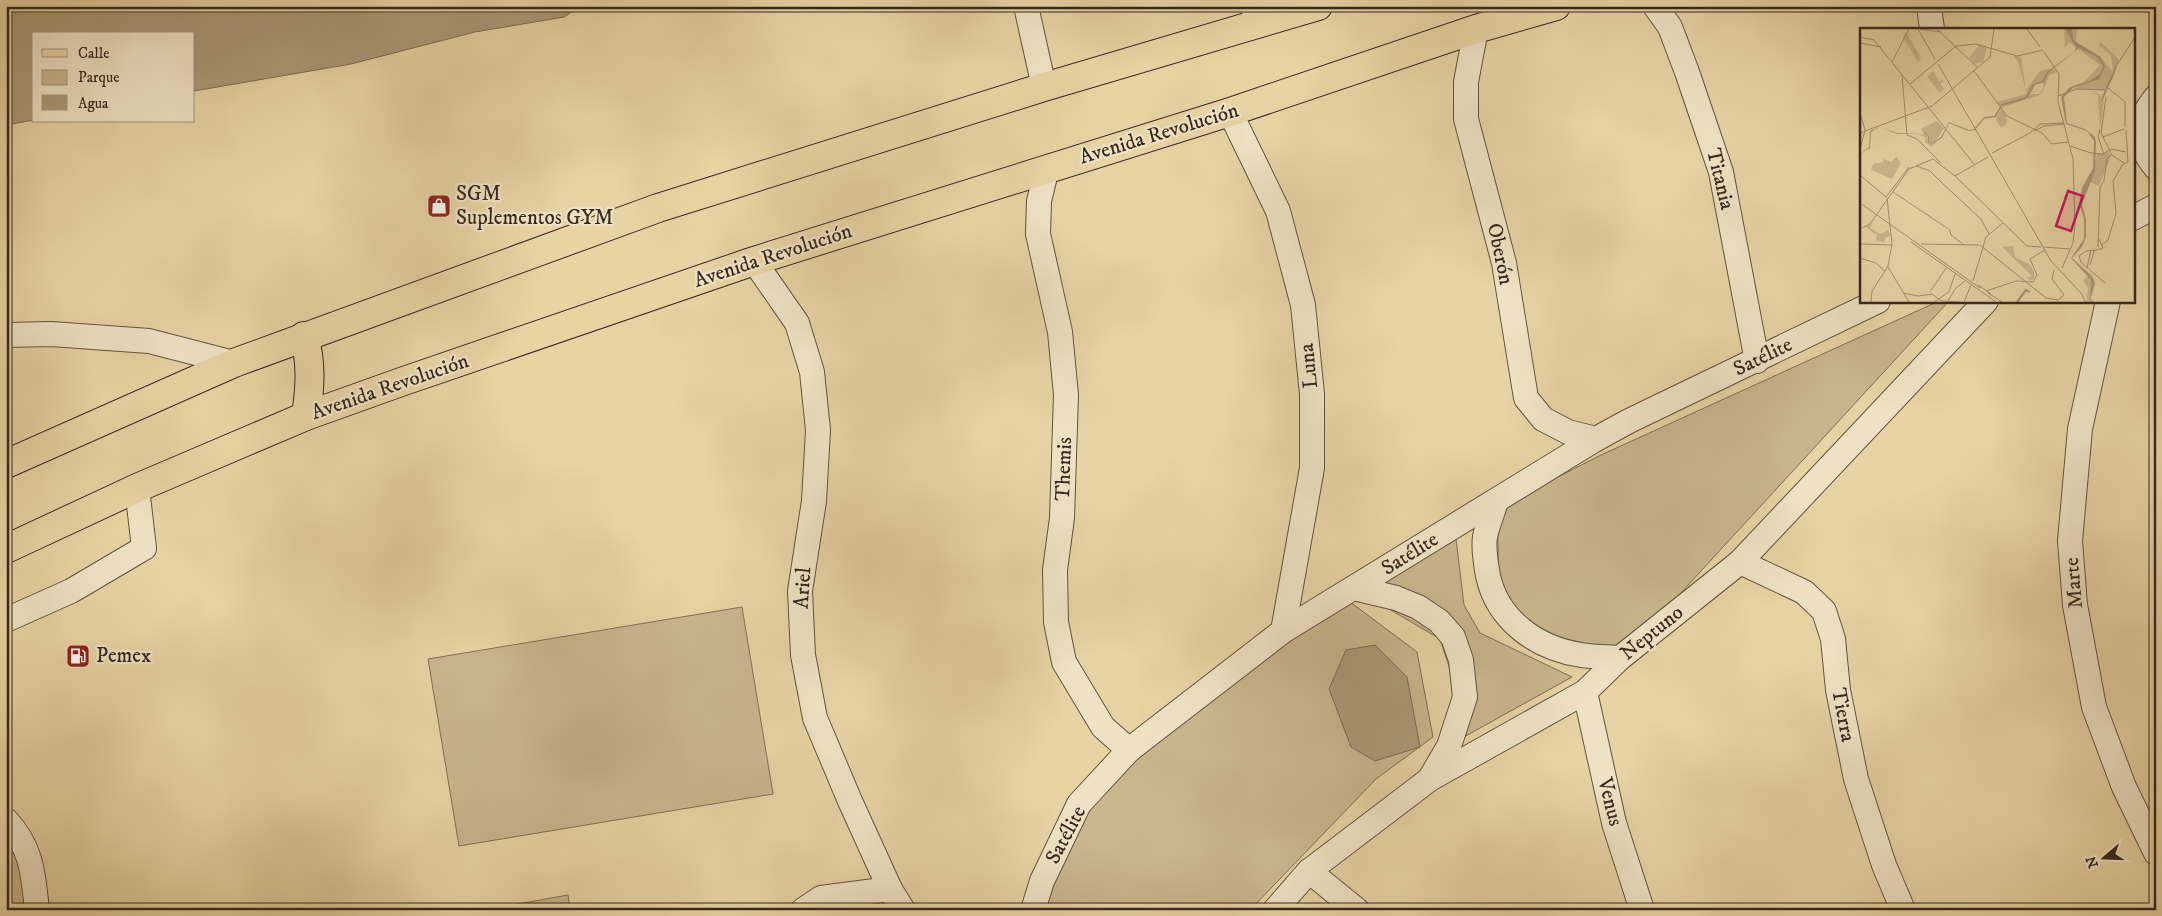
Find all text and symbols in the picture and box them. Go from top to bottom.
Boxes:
inset map [1860,28,2134,302]
legend [32,32,195,122]
text: Calle [78,44,110,63]
text: Parque [78,68,119,87]
text: Agua [78,94,109,113]
street label: Avenida Revolución [1076,97,1242,171]
street label: Titania [1700,146,1740,212]
place label: SGM Suplementos GYM [456,181,613,231]
shop icon: SGM Suplementos GYM [426,193,452,219]
street label: Avenida Revolución [691,218,855,294]
street label: Oberón [1481,221,1519,287]
street label: Satélite [1729,332,1797,382]
street label: Luna [1294,342,1324,390]
street label: Avenida Revolución [308,348,472,426]
street label: Themis [1050,437,1078,501]
street label: Satélite [1377,526,1444,582]
street label: Marte [2059,556,2089,610]
street label: Ariel [789,566,817,610]
street label: Neptuno [1615,600,1689,666]
fuel station icon: Pemex [65,643,91,669]
place label: Pemex [96,643,151,669]
street label: Tierra [1825,686,1861,744]
street label: Venus [1591,774,1629,829]
street label: Satélite [1040,801,1092,869]
north arrow [2080,834,2130,884]
text: N [2082,853,2103,870]

